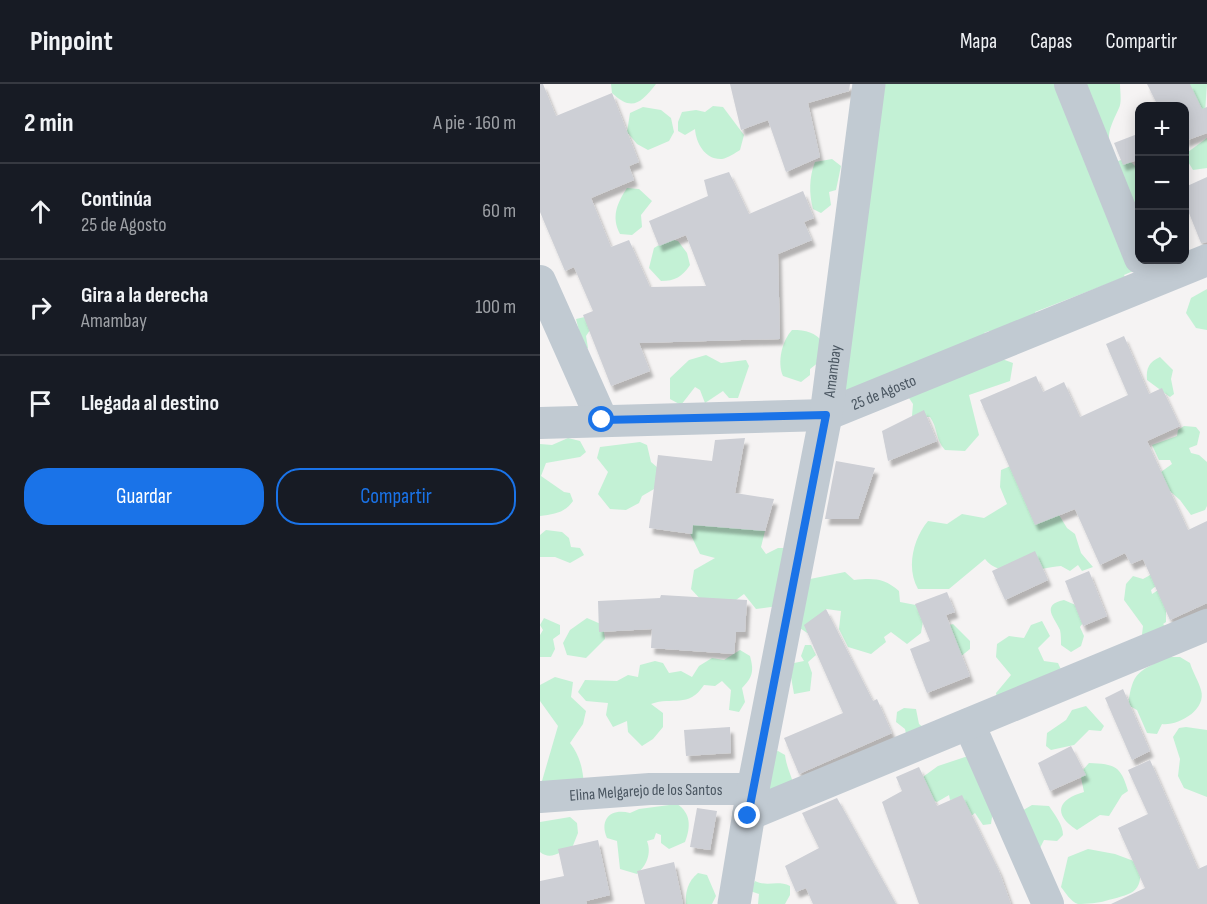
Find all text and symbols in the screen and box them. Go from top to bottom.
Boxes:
text: Pinpoint [30,25,113,58]
text: Mapa [960,29,997,54]
text: Capas [1030,29,1072,54]
text: Compartir [1105,29,1177,54]
map controls [1135,102,1189,264]
button: + [1135,102,1189,156]
text: 2 min [24,108,74,139]
text: A pie · 160 m [433,111,516,135]
button: − [1135,156,1189,210]
text: Continúa [81,186,152,213]
icon: ahead [24,195,57,228]
text: 60 m [482,199,516,223]
button: locate [1135,210,1189,264]
text: 25 de Agosto [81,213,166,237]
text: Gira a la derecha [81,282,208,309]
icon: right [24,291,57,324]
text: 100 m [475,295,516,319]
text: Amambay [81,309,147,333]
street label: Amambay [820,344,846,400]
street label: 25 de Agosto [849,371,919,415]
icon: arrive [24,387,57,420]
text: Llegada al destino [81,390,219,417]
route start [588,406,614,432]
button: Guardar [24,468,264,525]
button: Compartir [276,468,516,525]
street label: Elina Melgarejo de los Santos [569,781,723,806]
route end [734,802,760,828]

